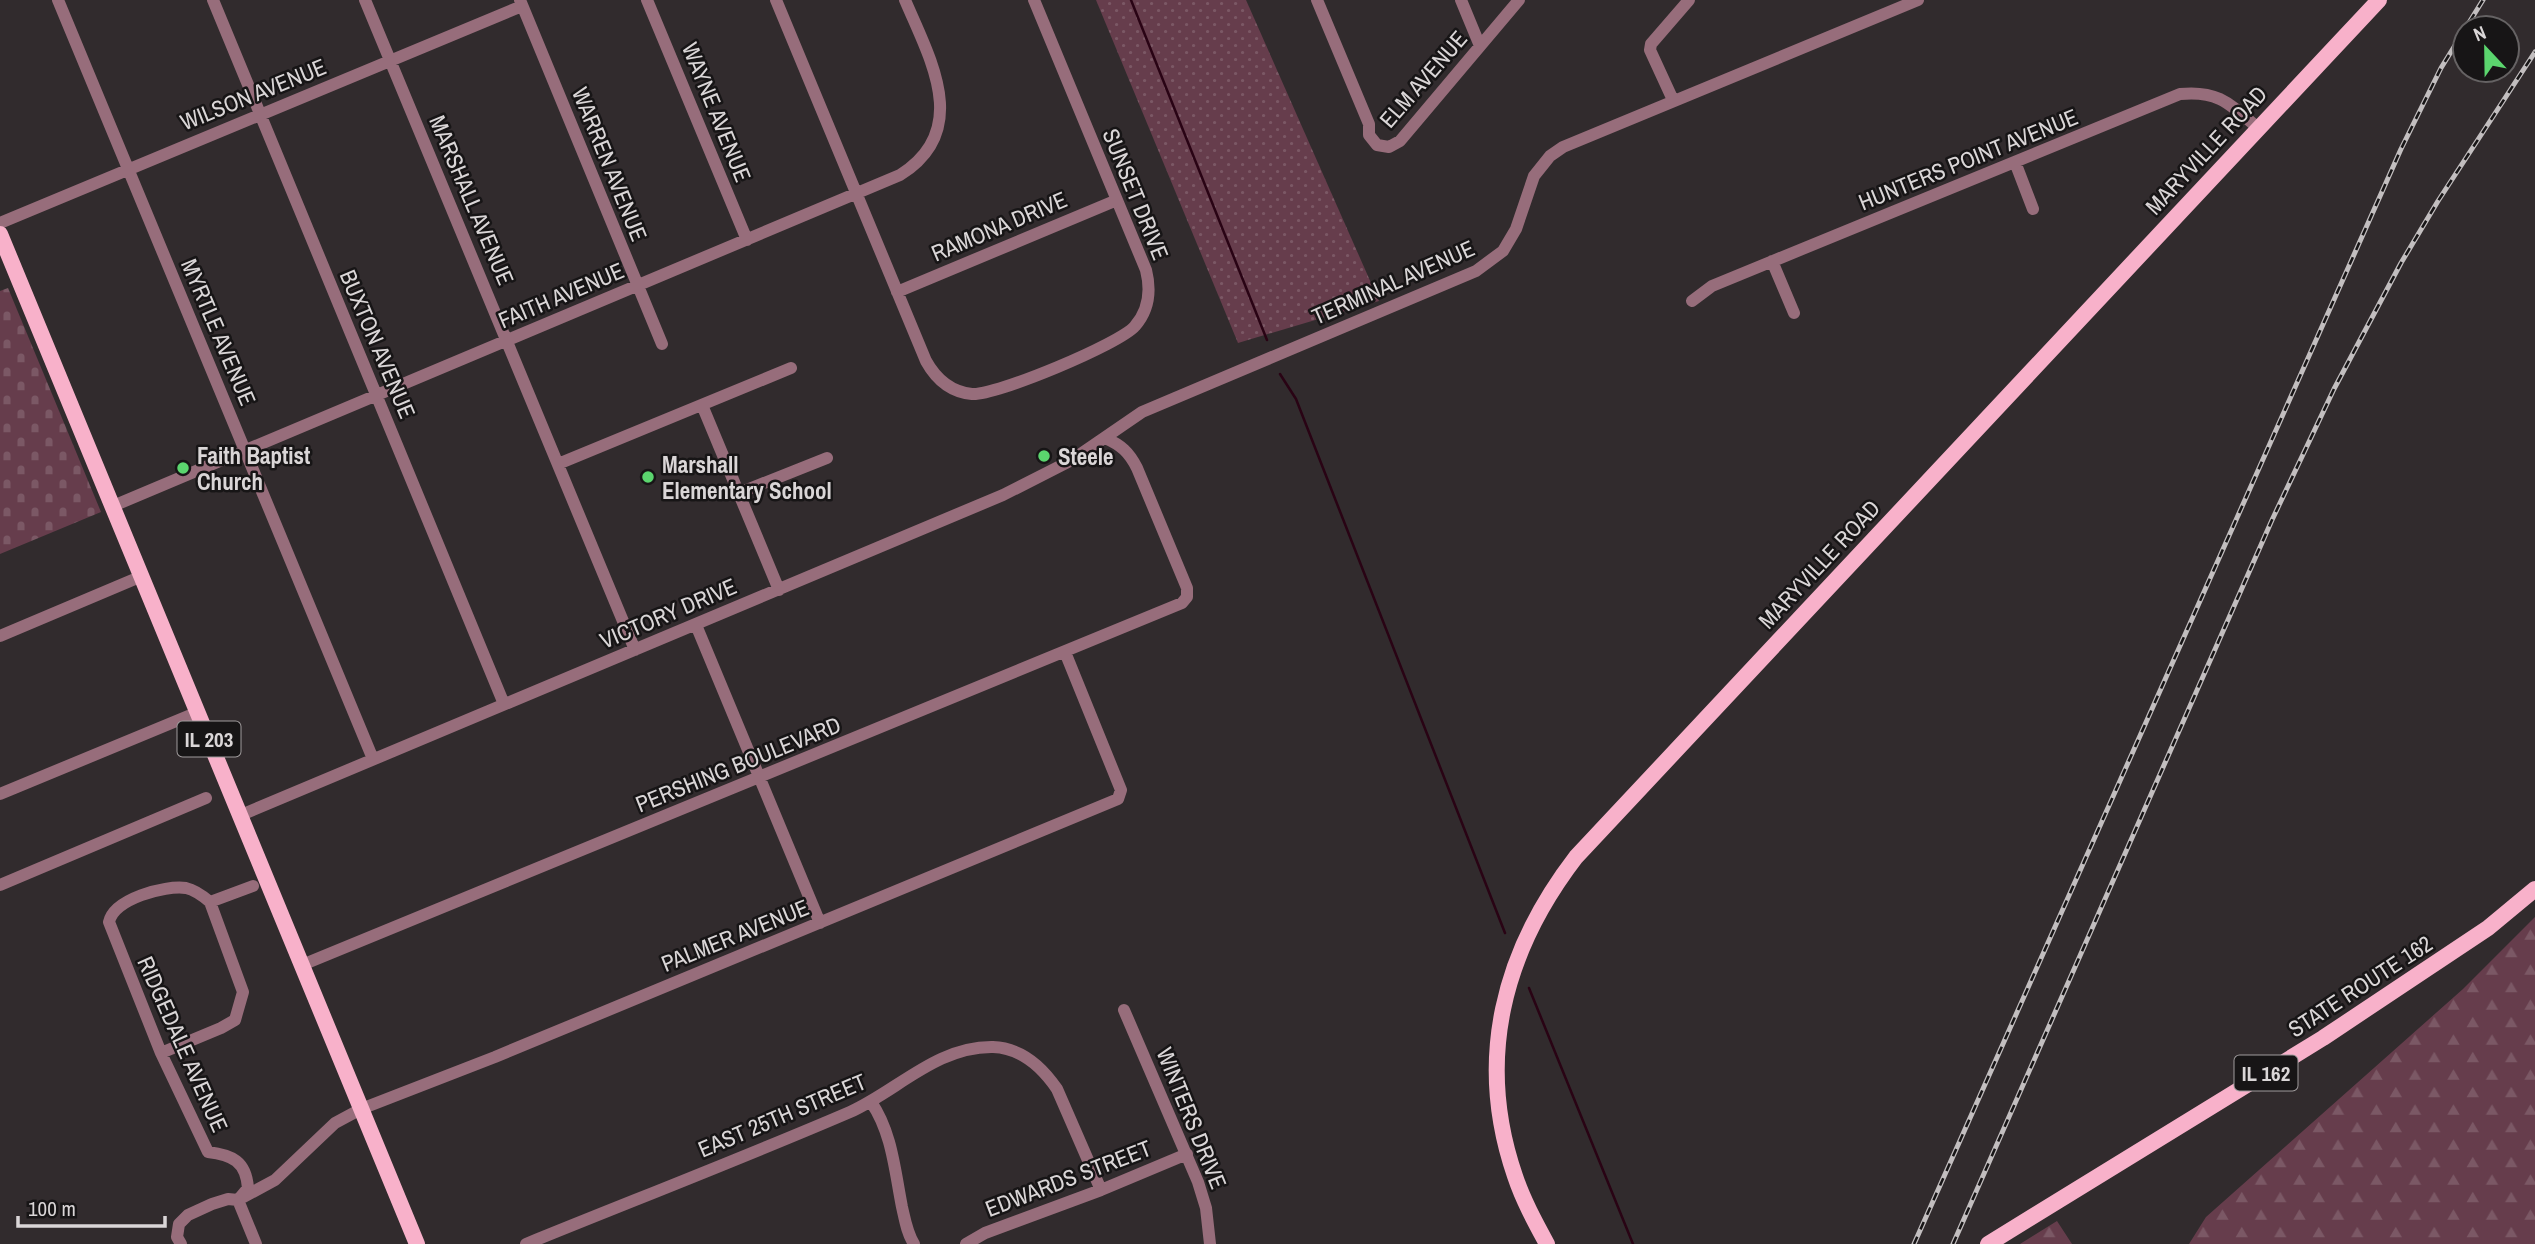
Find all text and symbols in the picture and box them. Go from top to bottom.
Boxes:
north arrow [2451,14,2521,84]
text: N [2470,19,2490,47]
street label: ELM AVENUE [1372,24,1474,134]
street label: WAYNE AVENUE [675,38,759,186]
street label: WILSON AVENUE [175,51,331,137]
street label: MARYVILLE ROAD [2138,79,2274,221]
street label: WARREN AVENUE [565,82,655,246]
street label: HUNTERS POINT AVENUE [1854,101,2082,217]
street label: MARSHALL AVENUE [422,110,522,290]
street label: SUNSET DRIVE [1096,124,1176,264]
street label: RAMONA DRIVE [926,183,1072,269]
street label: TERMINAL AVENUE [1307,232,1479,332]
street label: MYRTLE AVENUE [174,254,264,410]
street label: FAITH AVENUE [493,255,629,335]
street label: BUXTON AVENUE [333,265,423,423]
place label: Faith Baptist Church [197,440,310,497]
place label: Steele [1058,441,1114,472]
marker: Steele [1036,448,1052,464]
place label: Marshall Elementary School [662,449,832,506]
marker: Faith Baptist Church [175,460,191,476]
marker: Marshall Elementary School [640,469,656,485]
street label: MARYVILLE ROAD [1751,493,1887,635]
street label: VICTORY DRIVE [595,570,741,656]
street label: PERSHING BOULEVARD [631,709,845,819]
road number: IL 203 [178,722,241,756]
street label: PALMER AVENUE [657,891,813,979]
street label: STATE ROUTE 162 [2282,928,2438,1044]
street label: RIDGEDALE AVENUE [130,951,236,1137]
street label: WINTERS DRIVE [1150,1043,1234,1193]
road number: IL 162 [2234,1056,2298,1090]
street label: EAST 25TH STREET [693,1065,871,1164]
street label: EDWARDS STREET [981,1132,1156,1224]
scale bar [18,1184,164,1228]
text: 100 m [28,1194,76,1223]

